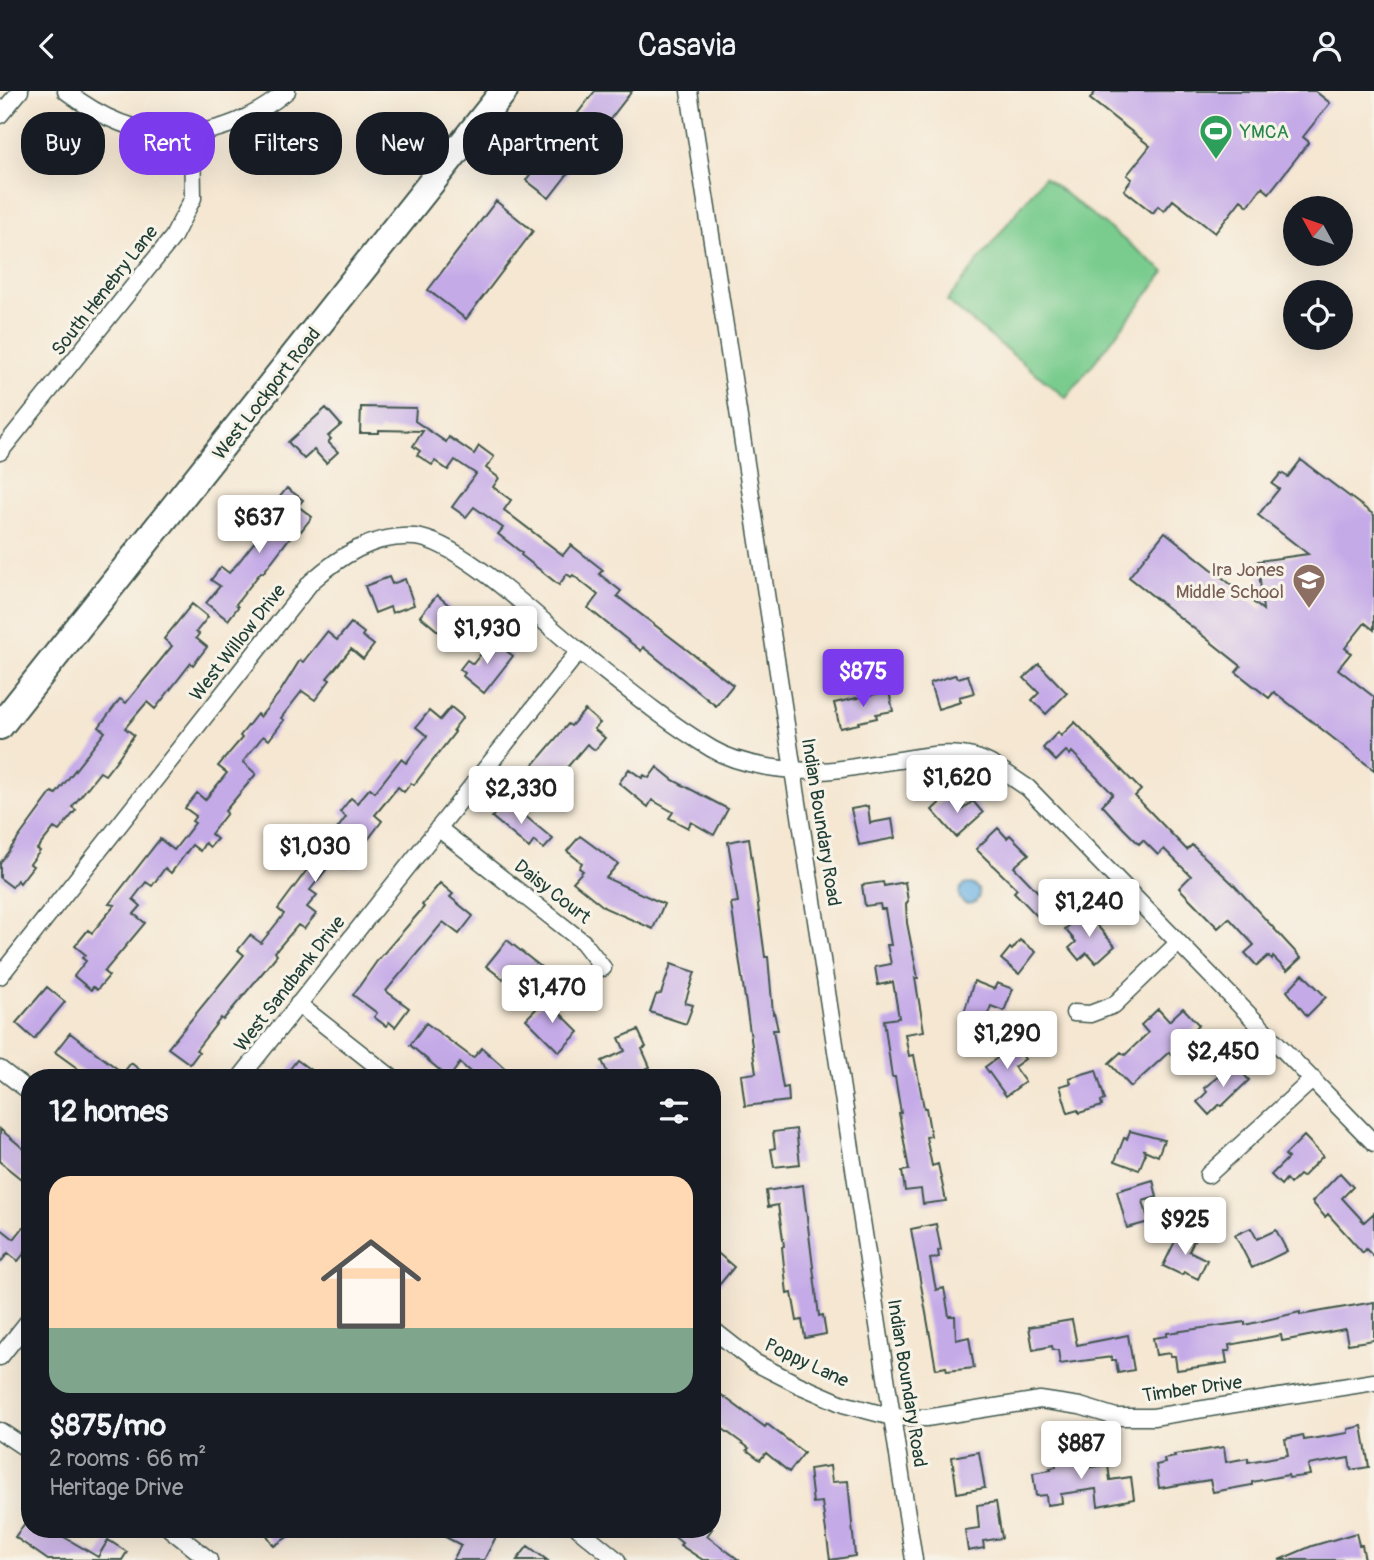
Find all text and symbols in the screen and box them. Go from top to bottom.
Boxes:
text: Casavia [638,26,736,66]
icon: back [28,27,66,65]
icon: person [1308,27,1346,65]
chip: Buy [21,112,105,175]
chip: Rent [119,112,215,175]
chip: Filters [229,112,342,175]
chip: New [356,112,449,175]
chip: Apartment [463,112,623,175]
sports icon: YMCA [1197,112,1235,161]
place label: YMCA [1239,120,1289,144]
north arrow [1283,196,1353,266]
map controls [1283,196,1353,350]
street label: South Henebry Lane [46,220,164,361]
button: locate [1283,280,1353,350]
street label: West Lockport Road [208,323,326,465]
pin: $637 [218,496,300,555]
text: $637 [234,503,284,532]
place label: Ira Jones Middle School [1176,558,1285,604]
school or university icon: Ira Jones Middle School [1290,561,1328,610]
street label: West Willow Drive [185,579,291,706]
pin: $1,930 [430,607,544,666]
text: $1,930 [453,614,521,643]
pin: $875 [822,649,904,709]
text: $875 [839,657,887,686]
street label: Indian Boundary Road [796,736,846,908]
pin: $1,620 [900,755,1014,815]
text: $1,620 [922,763,992,792]
pin: $2,330 [464,767,578,826]
text: $2,330 [485,774,557,803]
pin: $1,030 [258,825,372,884]
text: $1,030 [279,832,351,861]
street label: Daisy Court [509,854,596,929]
pin: $1,240 [1032,879,1146,939]
text: $1,240 [1054,887,1124,916]
street label: West Sandbank Drive [229,910,351,1057]
pin: $1,470 [495,965,609,1025]
text: $1,470 [518,973,586,1002]
pin: $1,290 [950,1011,1064,1071]
text: $1,290 [973,1019,1041,1048]
pin: $2,450 [1166,1030,1280,1089]
text: $2,450 [1187,1037,1259,1066]
icon: filters [655,1092,693,1130]
text: 12 homes [49,1093,168,1130]
pin: $925 [1144,1197,1226,1257]
text: $925 [1160,1205,1210,1234]
icon: home [308,1221,434,1347]
street label: Indian Boundary Road [882,1297,932,1469]
street label: Poppy Lane [761,1333,853,1393]
street label: Timber Drive [1141,1370,1244,1408]
text: $875/mo [49,1407,166,1444]
pin: $887 [1040,1421,1122,1481]
text: $887 [1057,1429,1105,1458]
text: 2 rooms · 66 m² [49,1444,206,1473]
text: Heritage Drive [49,1473,183,1502]

